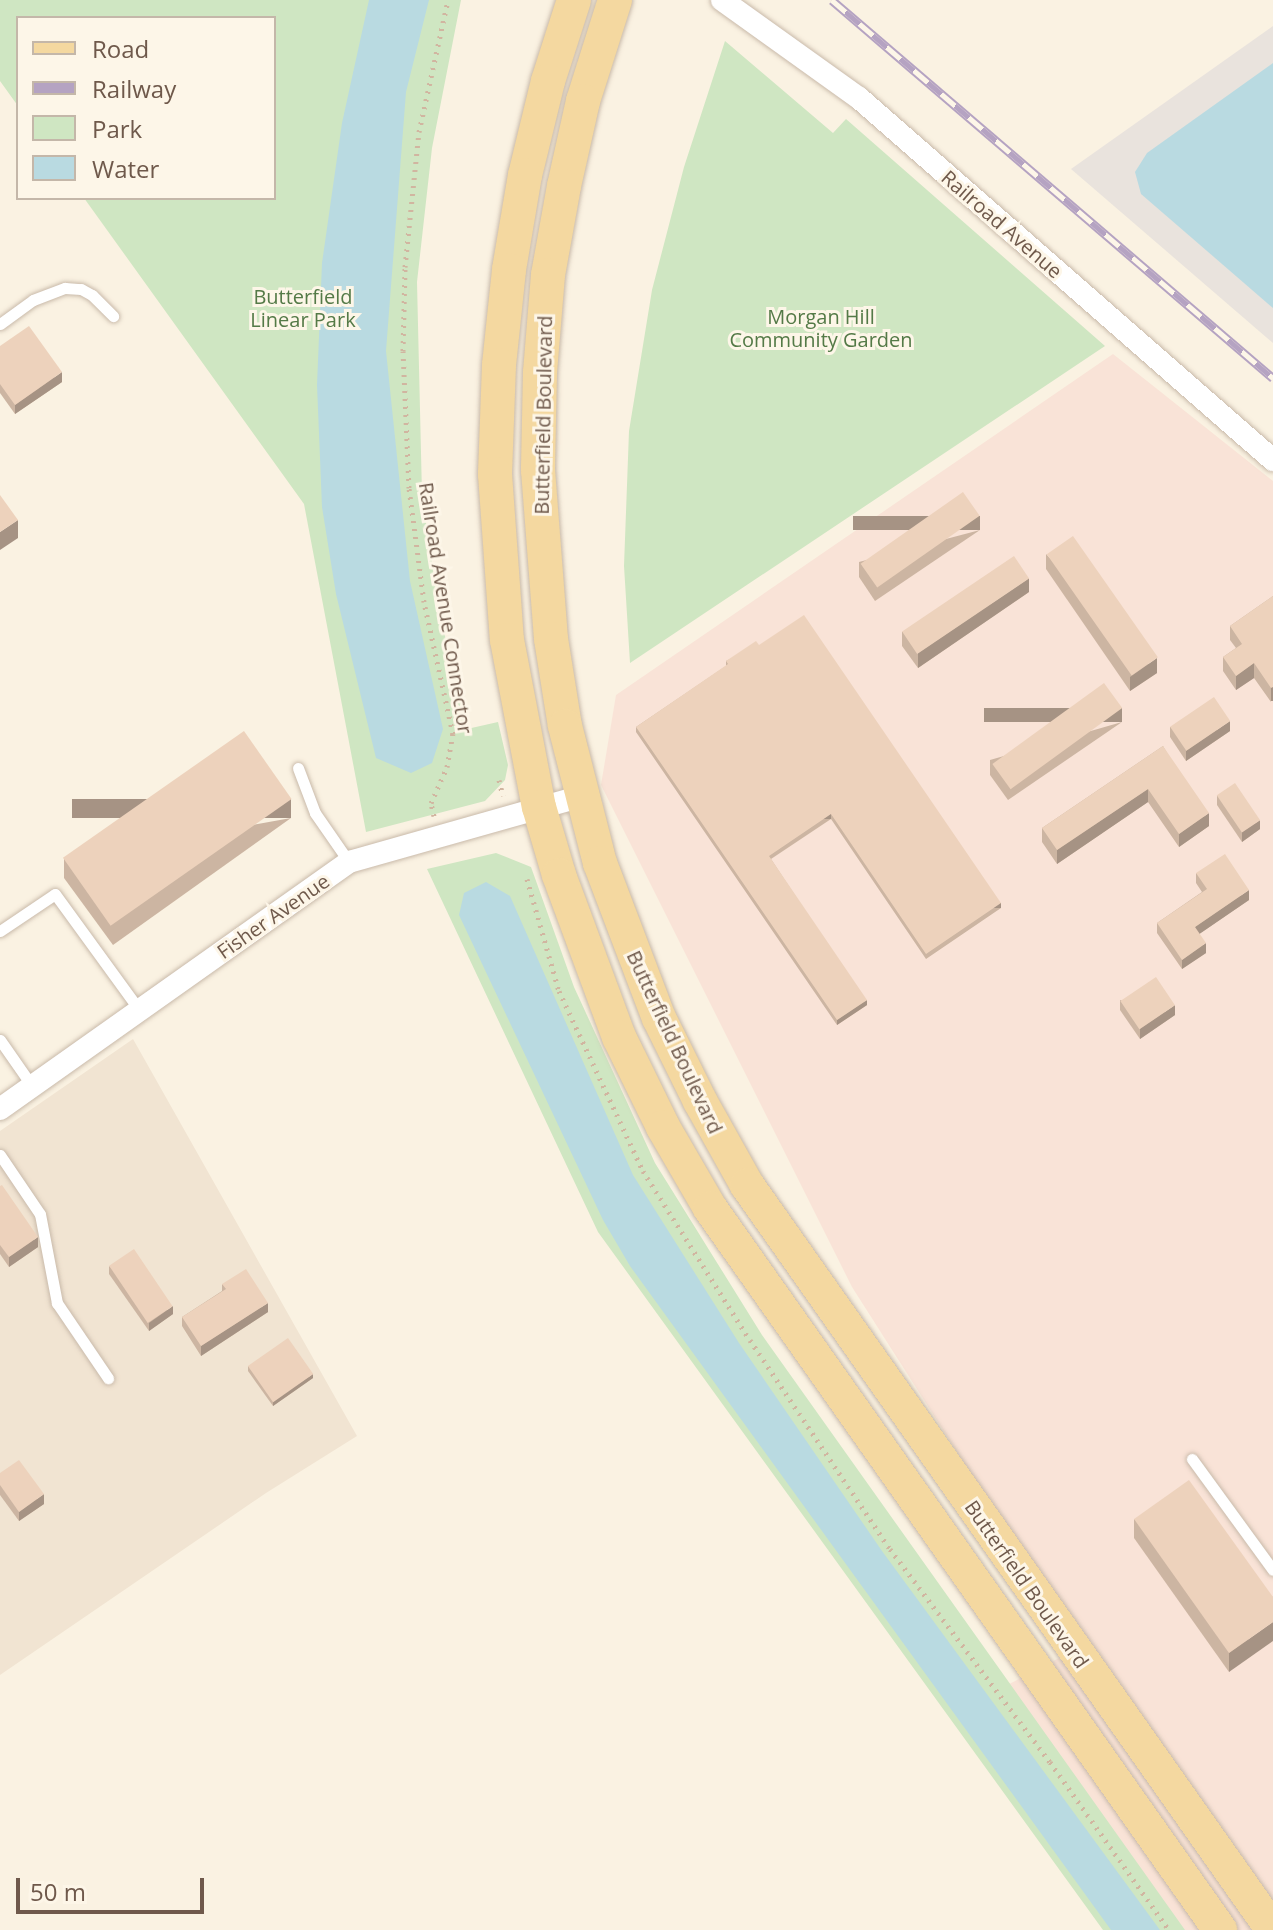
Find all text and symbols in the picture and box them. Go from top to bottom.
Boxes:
legend [16,16,276,200]
text: Road [92,32,149,65]
text: Railway [92,72,176,105]
text: Park [92,112,142,145]
text: Water [92,152,159,185]
street label: Railroad Avenue [937,165,1067,283]
park label: Butterfield Linear Park [250,284,356,331]
park label: Morgan Hill Community Garden [729,304,913,351]
street label: Butterfield Boulevard [529,315,557,515]
street label: Railroad Avenue Connector [414,480,478,736]
street label: Fisher Avenue [212,868,334,964]
street label: Butterfield Boulevard [622,947,728,1137]
street label: Butterfield Boulevard [960,1495,1094,1673]
scale bar [20,1862,208,1912]
text: 50 m [30,1875,86,1908]

